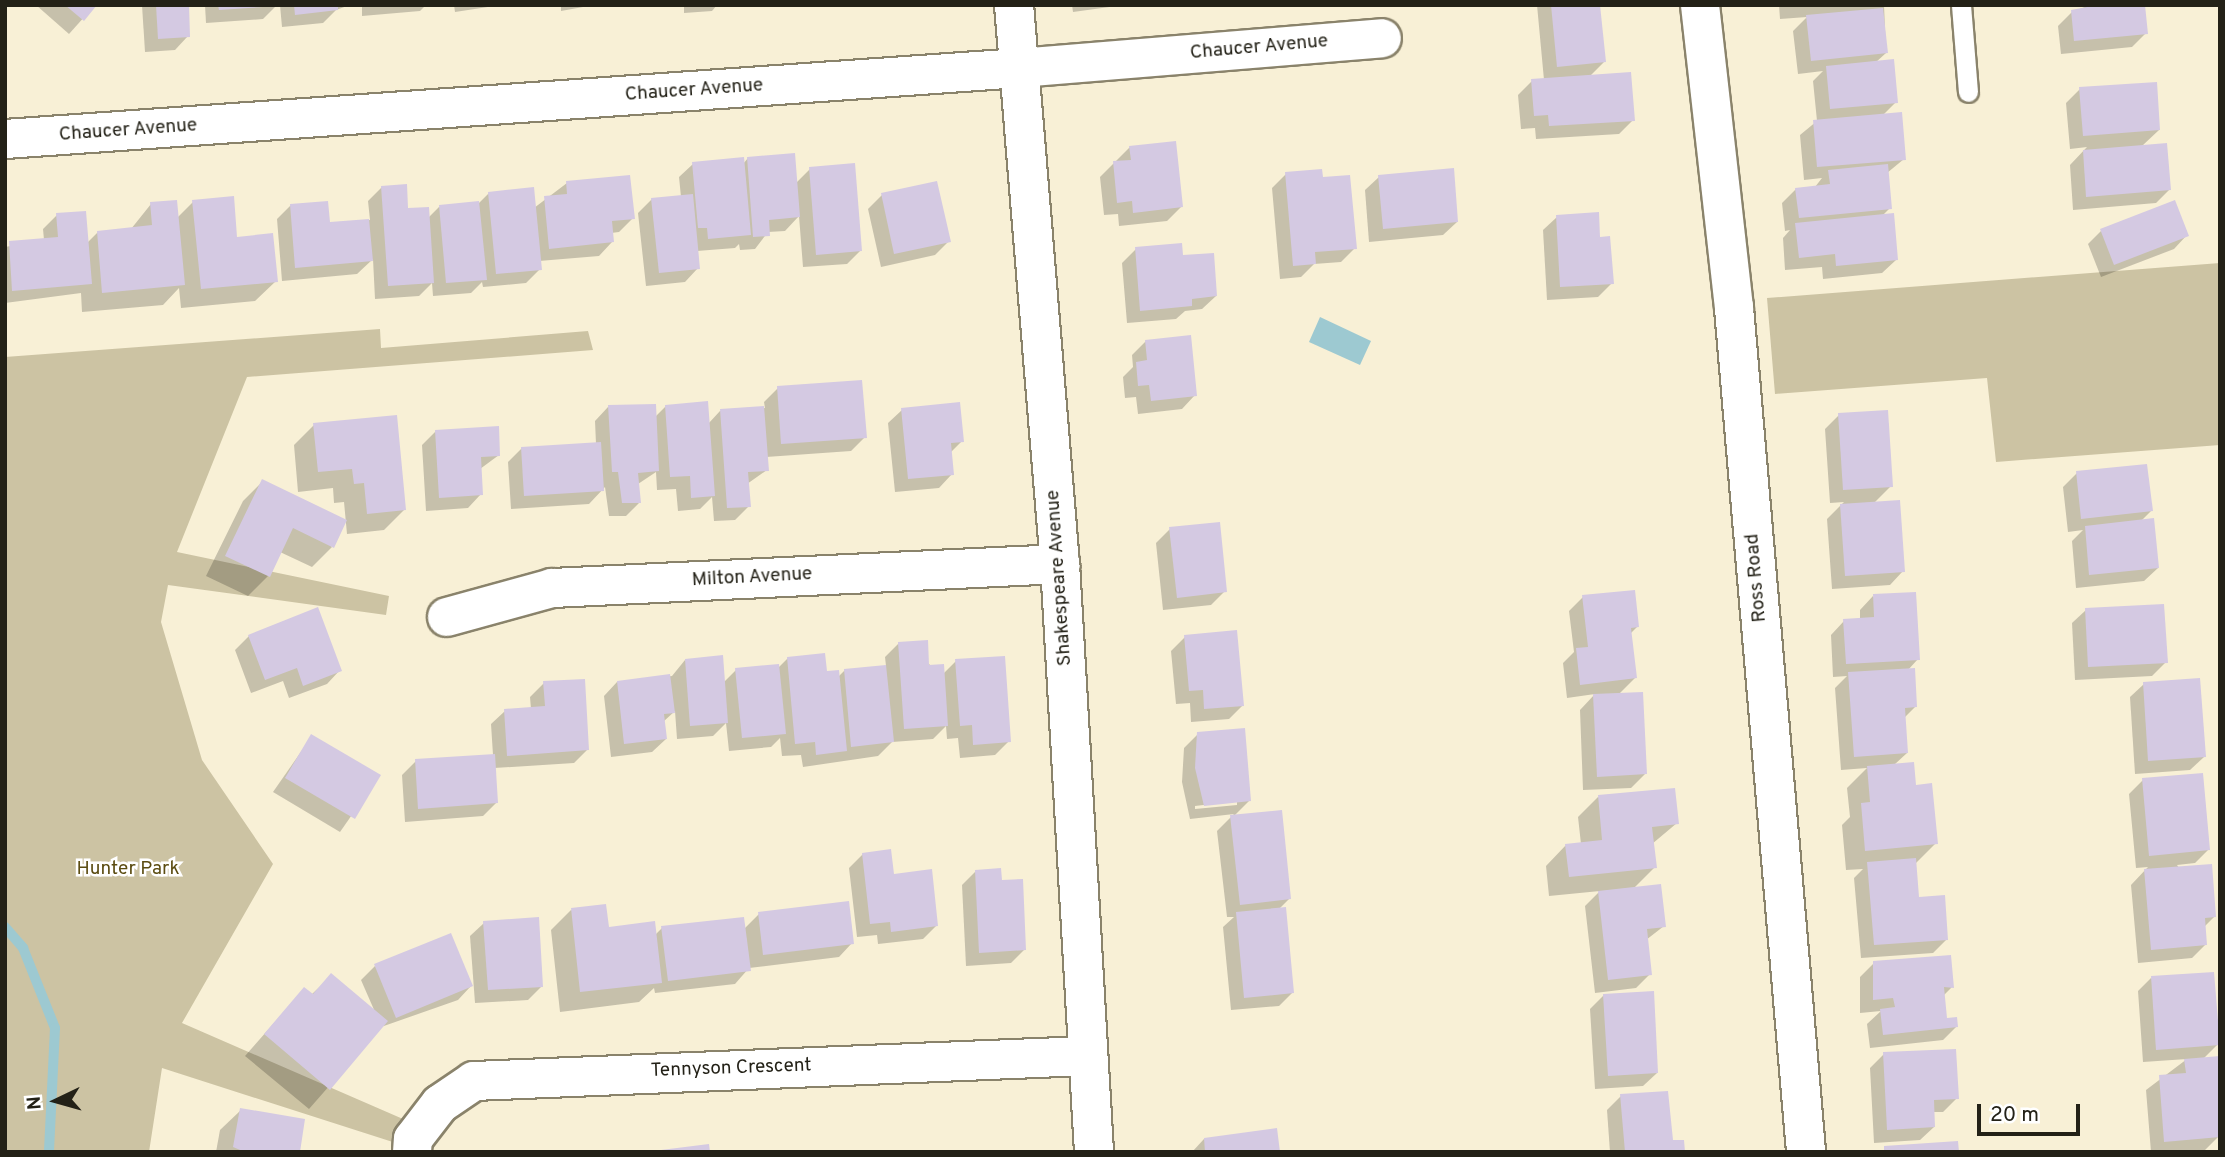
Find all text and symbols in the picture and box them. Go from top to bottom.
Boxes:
street label: Chaucer Avenue [1189,31,1329,65]
street label: Chaucer Avenue [624,75,764,107]
street label: Chaucer Avenue [58,115,198,147]
street label: Shakespeare Avenue [1042,489,1078,667]
street label: Ross Road [1742,533,1772,623]
street label: Milton Avenue [691,563,813,593]
park label: Hunter Park [76,859,180,881]
street label: Tennyson Crescent [650,1055,812,1083]
north arrow [21,1066,91,1136]
scale bar [1980,1090,2083,1134]
text: N [23,1095,48,1111]
text: 20 m [1990,1102,2039,1129]

